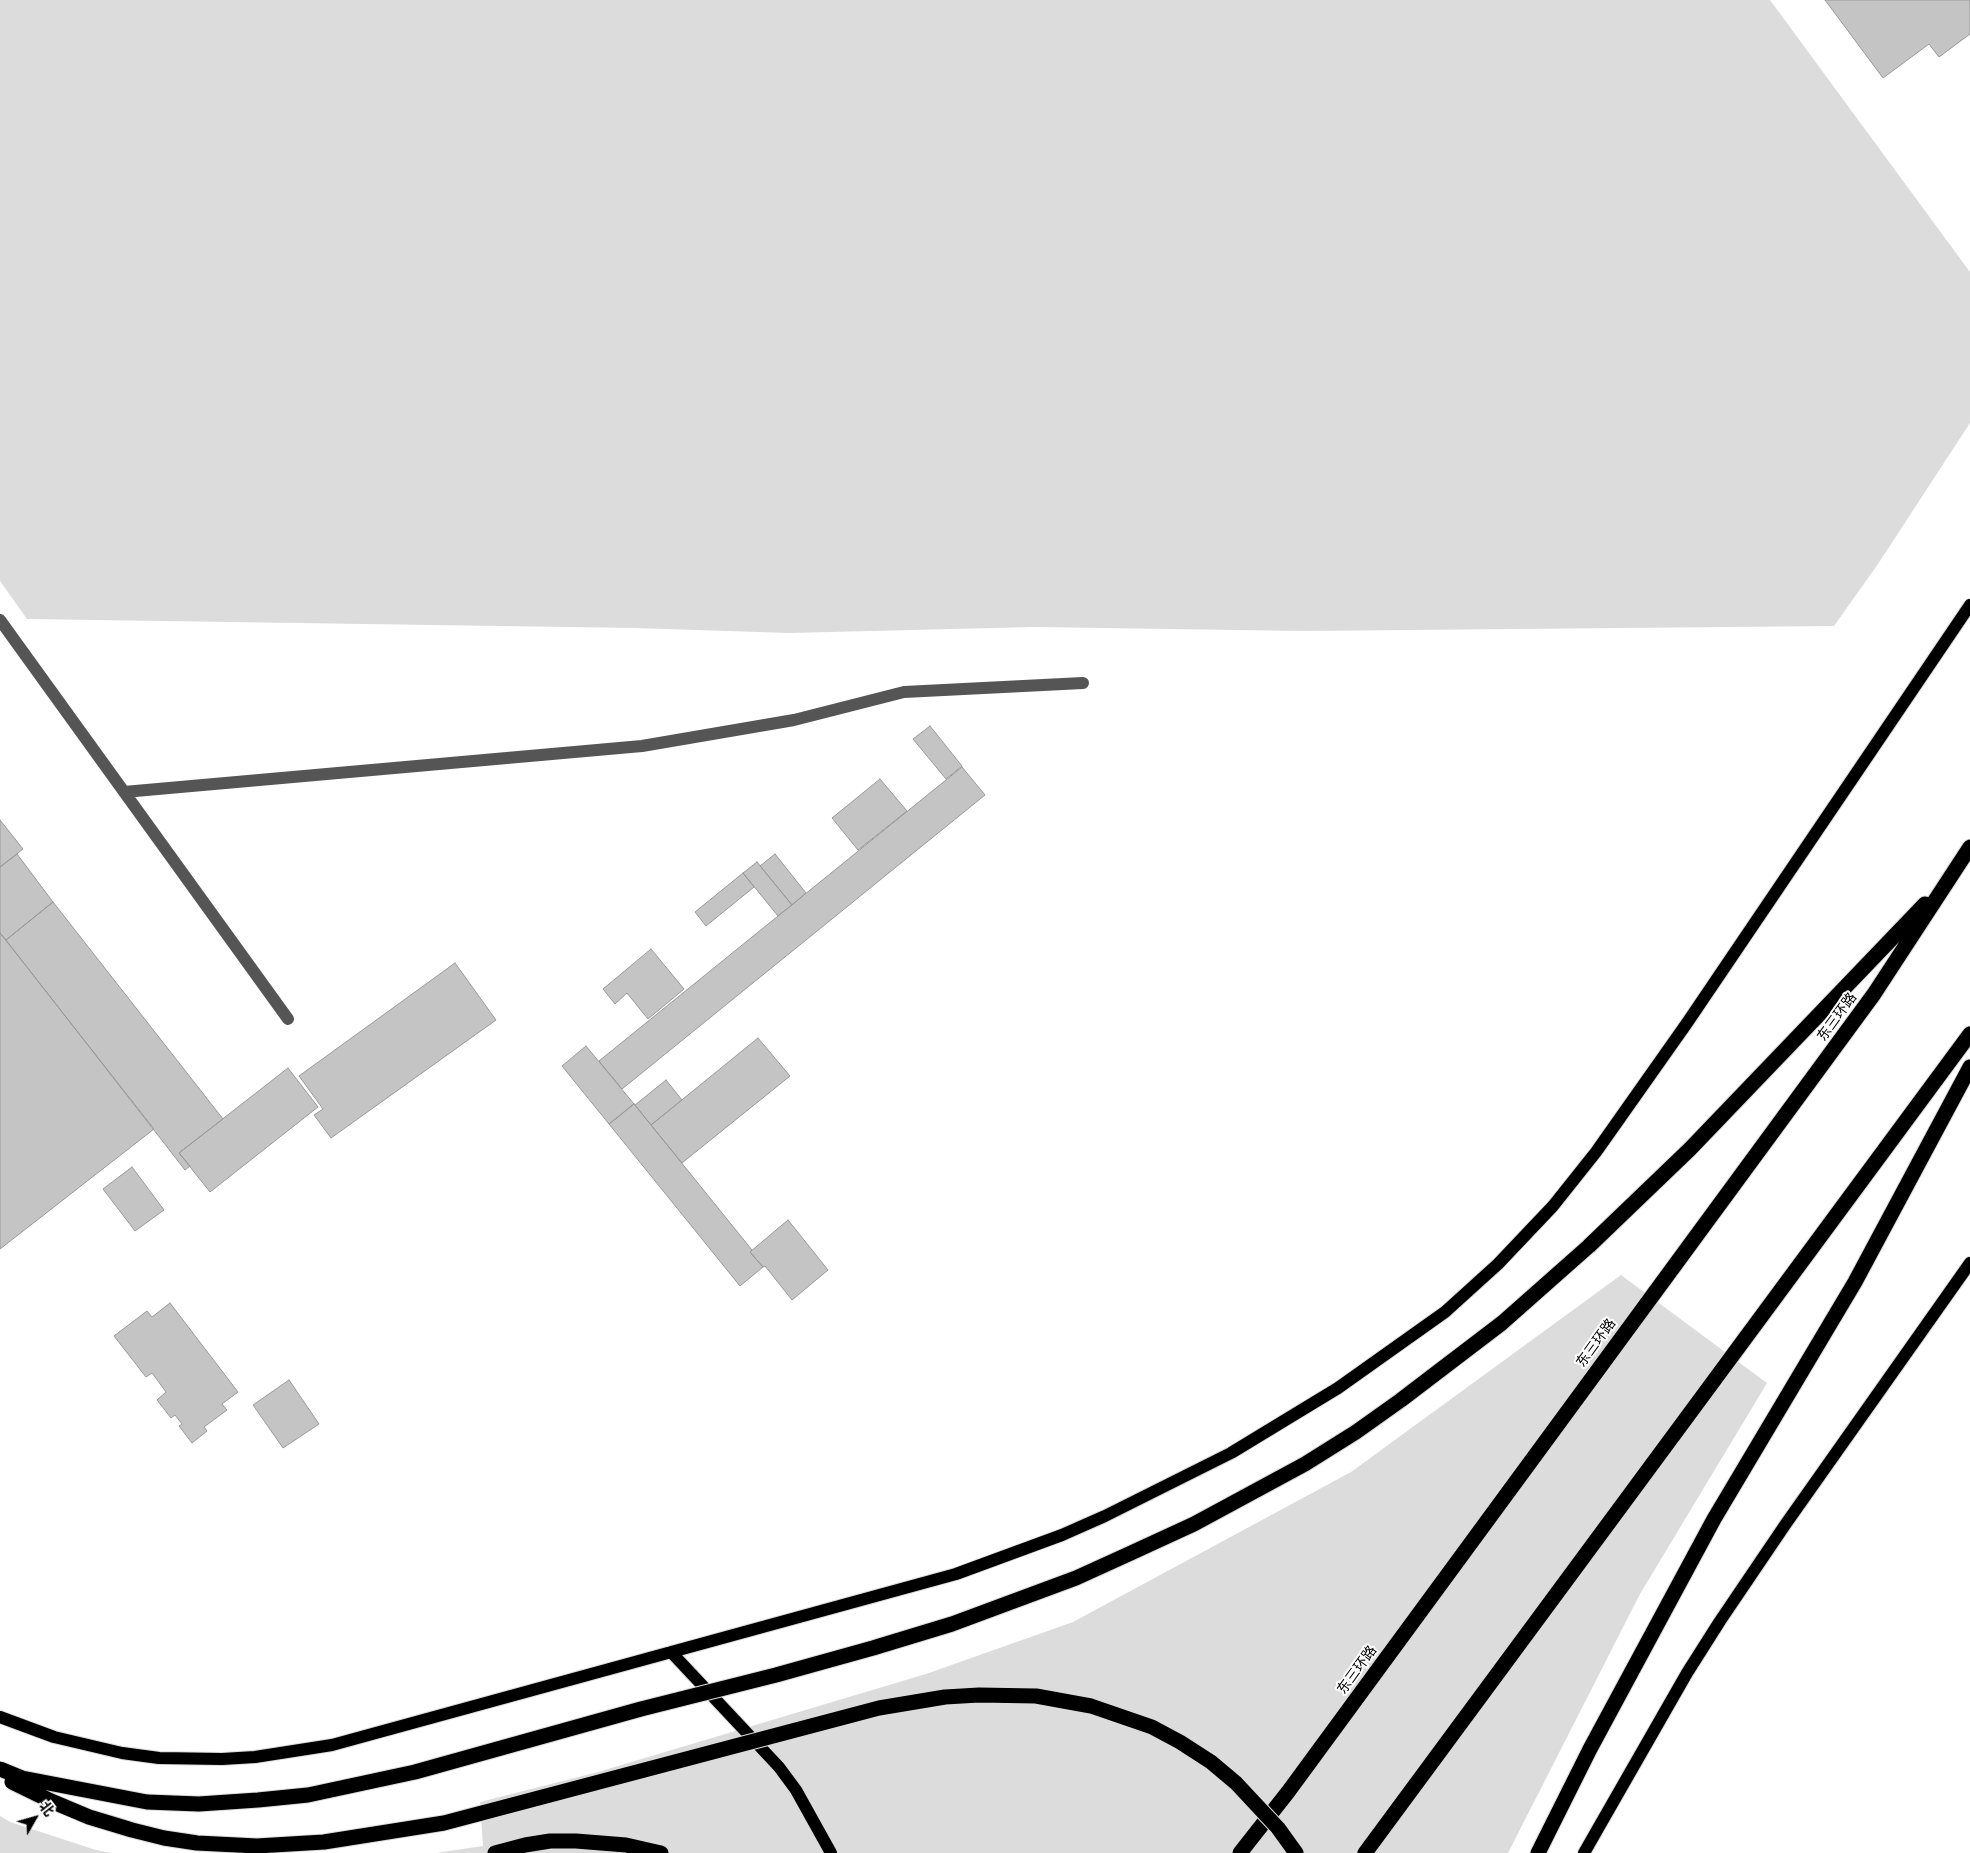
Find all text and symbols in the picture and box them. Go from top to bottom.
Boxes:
street label: 东三环路 [1814,989,1860,1045]
street label: 东三环路 [1573,1315,1619,1371]
street label: 东三环路 [1334,1642,1380,1698]
north arrow [10,1793,60,1843]
text: 北 [36,1798,58,1819]

